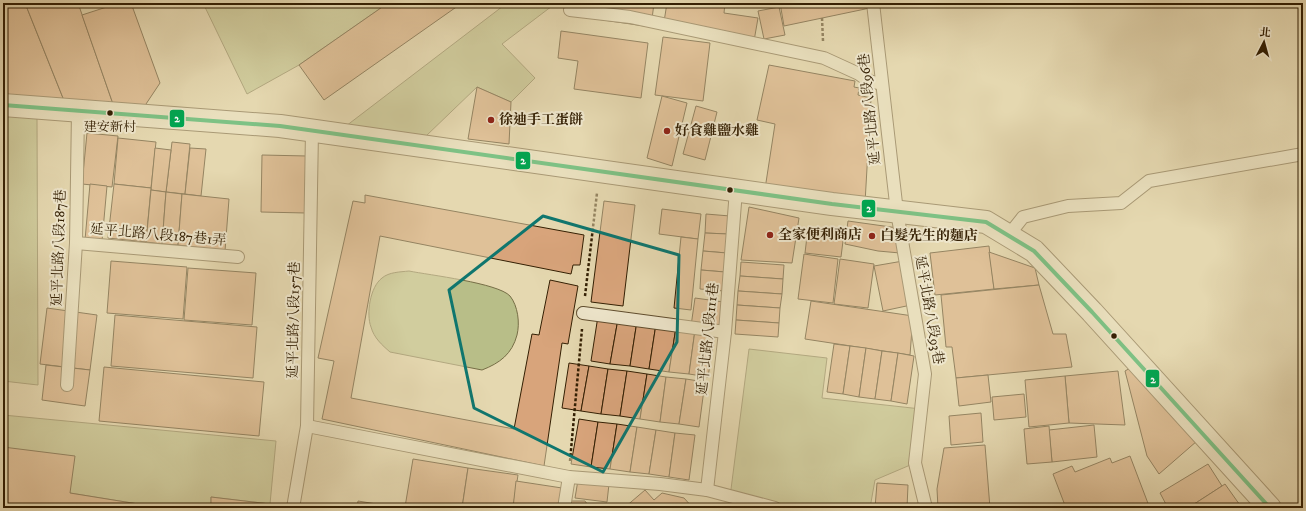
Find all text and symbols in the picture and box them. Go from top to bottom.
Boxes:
north arrow [1244,22,1284,62]
text: 北 [1259,26,1271,41]
street label: 延平北路八段96巷 [855,52,885,166]
marker: 建安新村 [105,108,115,118]
line badge: 2 [169,109,185,128]
place label: 徐迪手工蛋餅 [499,111,583,129]
text: 2 [174,112,180,126]
marker: 徐迪手工蛋餅 [486,115,496,125]
place label: 建安新村 [84,119,136,135]
place label: 好食雞鹽水雞 [675,122,759,140]
marker: 好食雞鹽水雞 [662,126,672,136]
line badge: 2 [515,151,531,170]
text: 2 [520,154,526,168]
unlabelled marker [725,185,735,195]
street label: 延平北路八段187巷 [48,189,70,307]
line badge: 2 [861,199,876,218]
text: 2 [866,202,872,216]
street label: 延平北路八段187巷1弄 [89,220,227,250]
place label: 全家便利商店 [778,226,862,244]
place label: 白髮先生的麵店 [880,227,978,245]
marker: 全家便利商店 [765,230,775,240]
marker: 白髮先生的麵店 [867,231,877,241]
street label: 延平北路八段93巷 [911,254,947,366]
street label: 延平北路八段157巷 [284,261,304,379]
street label: 延平北路八段111巷 [693,282,723,396]
unlabelled marker [1109,331,1119,341]
line badge: 2 [1145,369,1160,388]
text: 2 [1150,373,1156,387]

